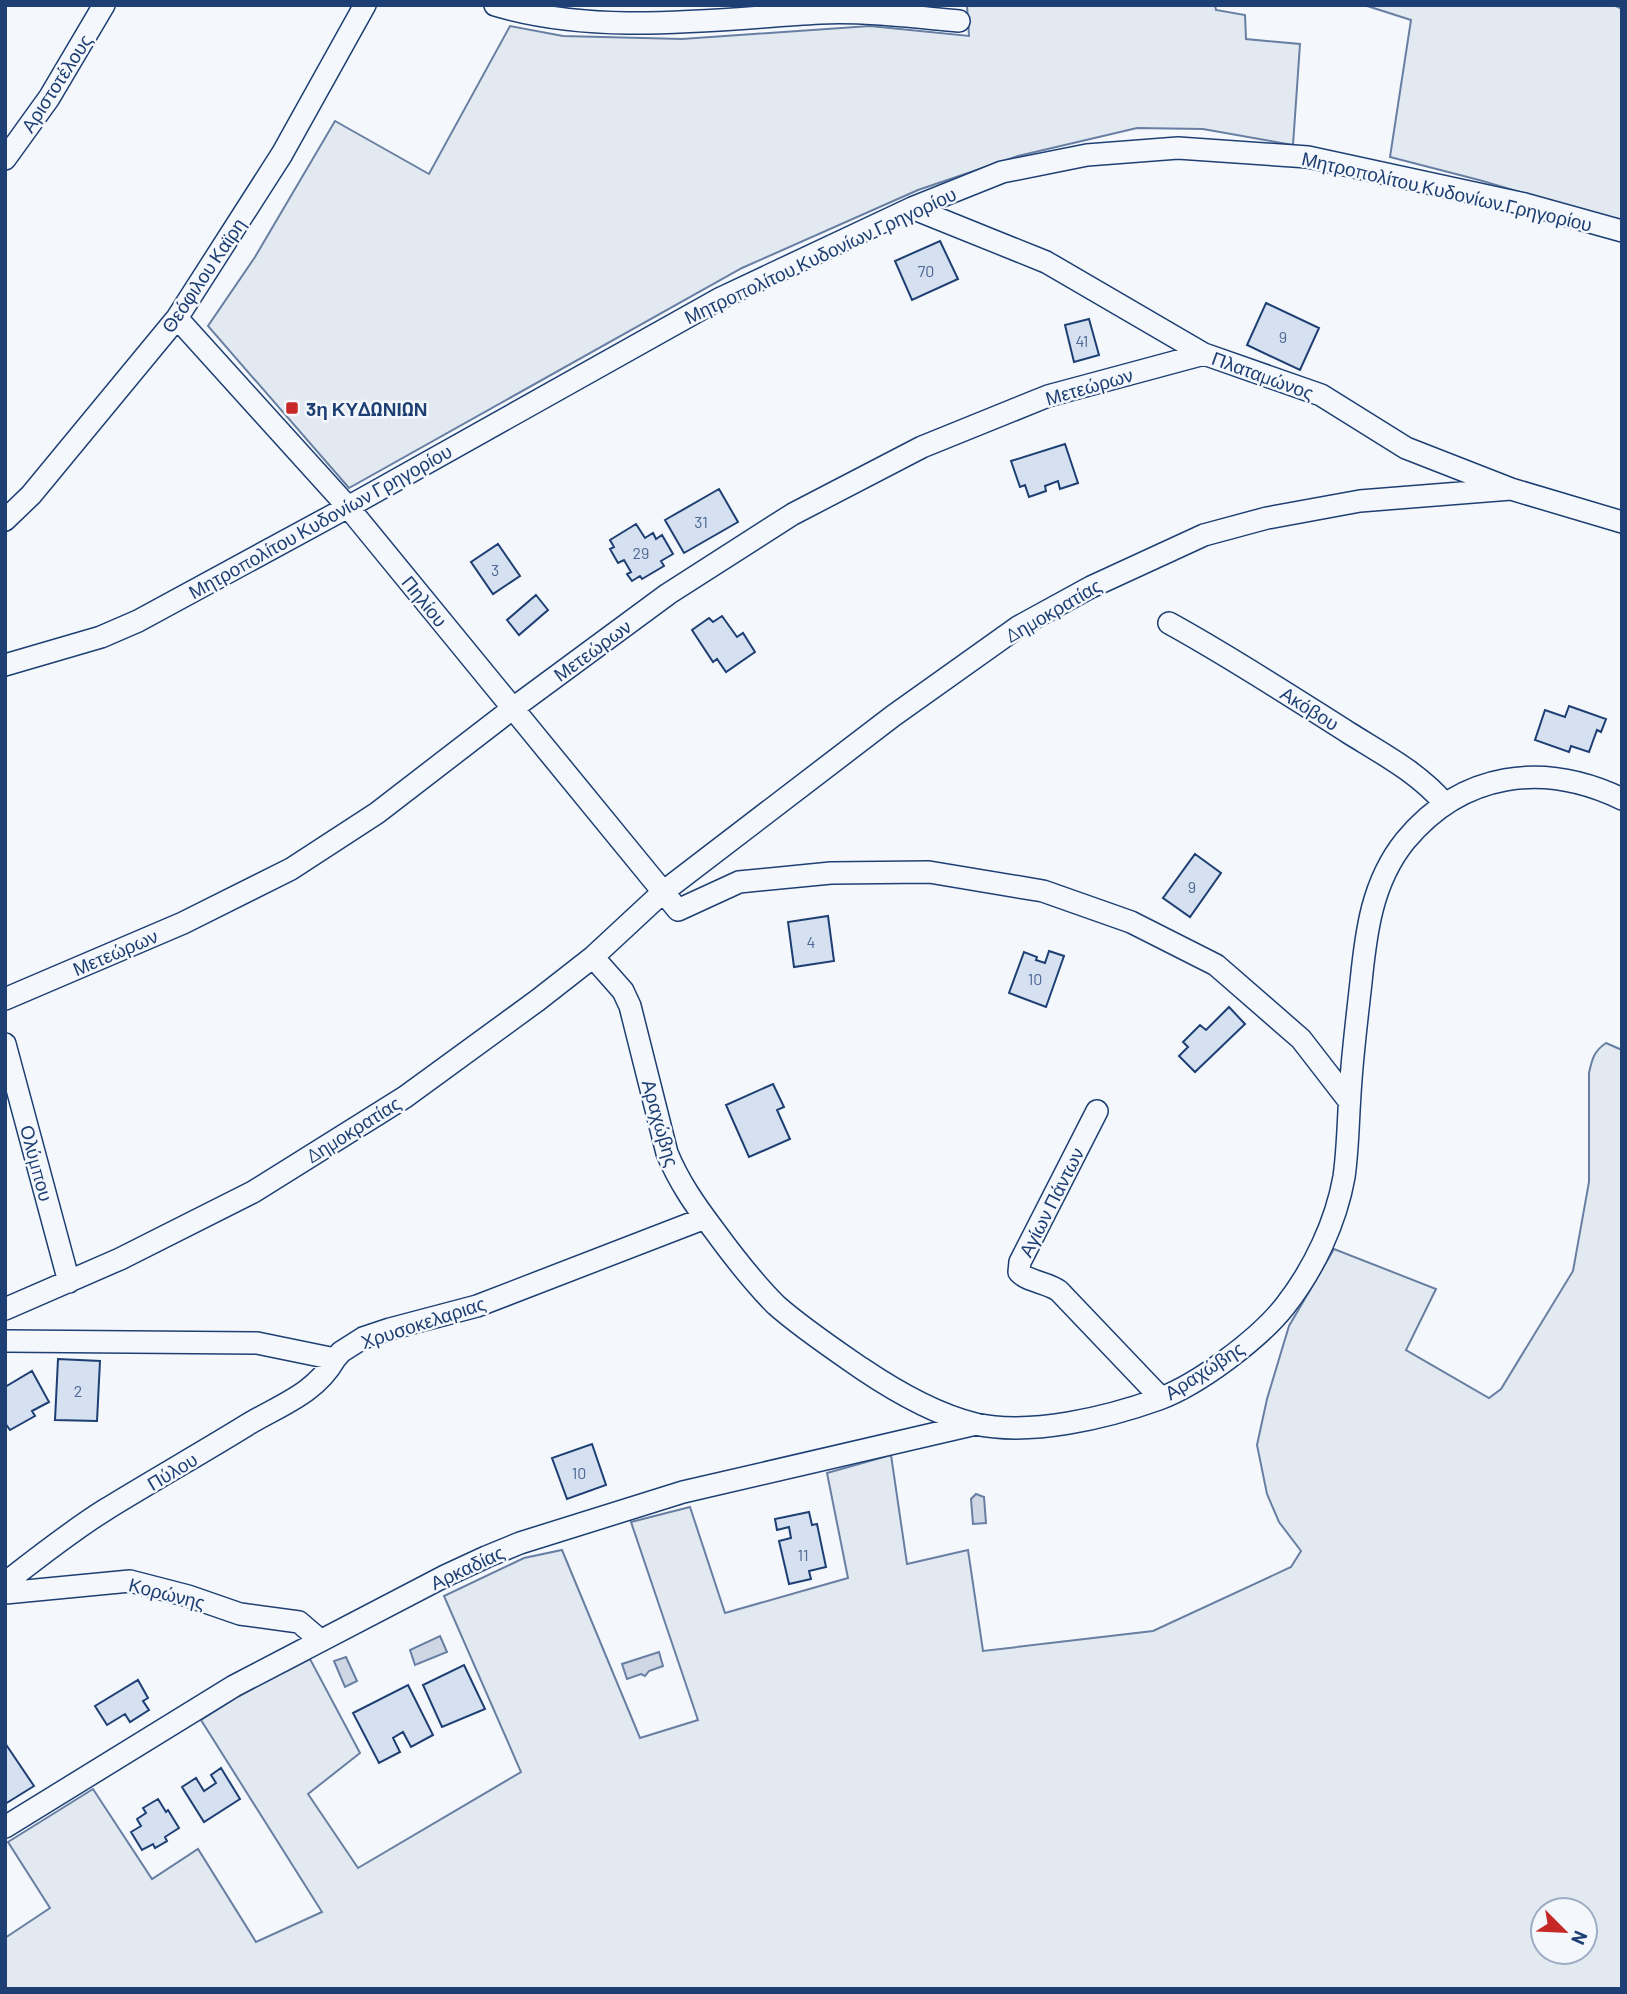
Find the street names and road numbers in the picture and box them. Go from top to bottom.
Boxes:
street label: Αριστοτέλους [16,30,96,136]
street label: Μητροπολίτου Κυδονίων Γρηγορίου [1300,146,1594,236]
street label: Μητροπολίτου Κυδονίων Γρηγορίου [680,182,960,328]
street label: Θεόφιλου Καϊρη [156,213,250,337]
street label: Πλαταμώνος [1209,346,1317,404]
street label: Μετεώρων [1042,363,1136,409]
street label: Μητροπολίτου Κυδονίων Γρηγορίου [184,439,456,603]
street label: Πηλίου [398,571,452,631]
street label: Δημοκρατίας [1001,573,1105,647]
street label: Μετεώρων [549,614,635,686]
street label: Ακόβου [1277,681,1343,735]
street label: Μετεώρων [69,924,161,980]
street label: Αραχώβης [638,1077,684,1169]
street label: Δημοκρατίας [302,1091,404,1167]
street label: Ολύμπου [16,1122,58,1204]
street label: Αγίων Πάντων [1014,1143,1088,1261]
street label: Χρυσοκελαριας [358,1291,488,1353]
street label: Αραχώβης [1160,1336,1248,1404]
street label: Πύλου [143,1447,201,1495]
street label: Αρκαδίας [426,1540,508,1594]
street label: Κορώνης [126,1572,208,1614]

